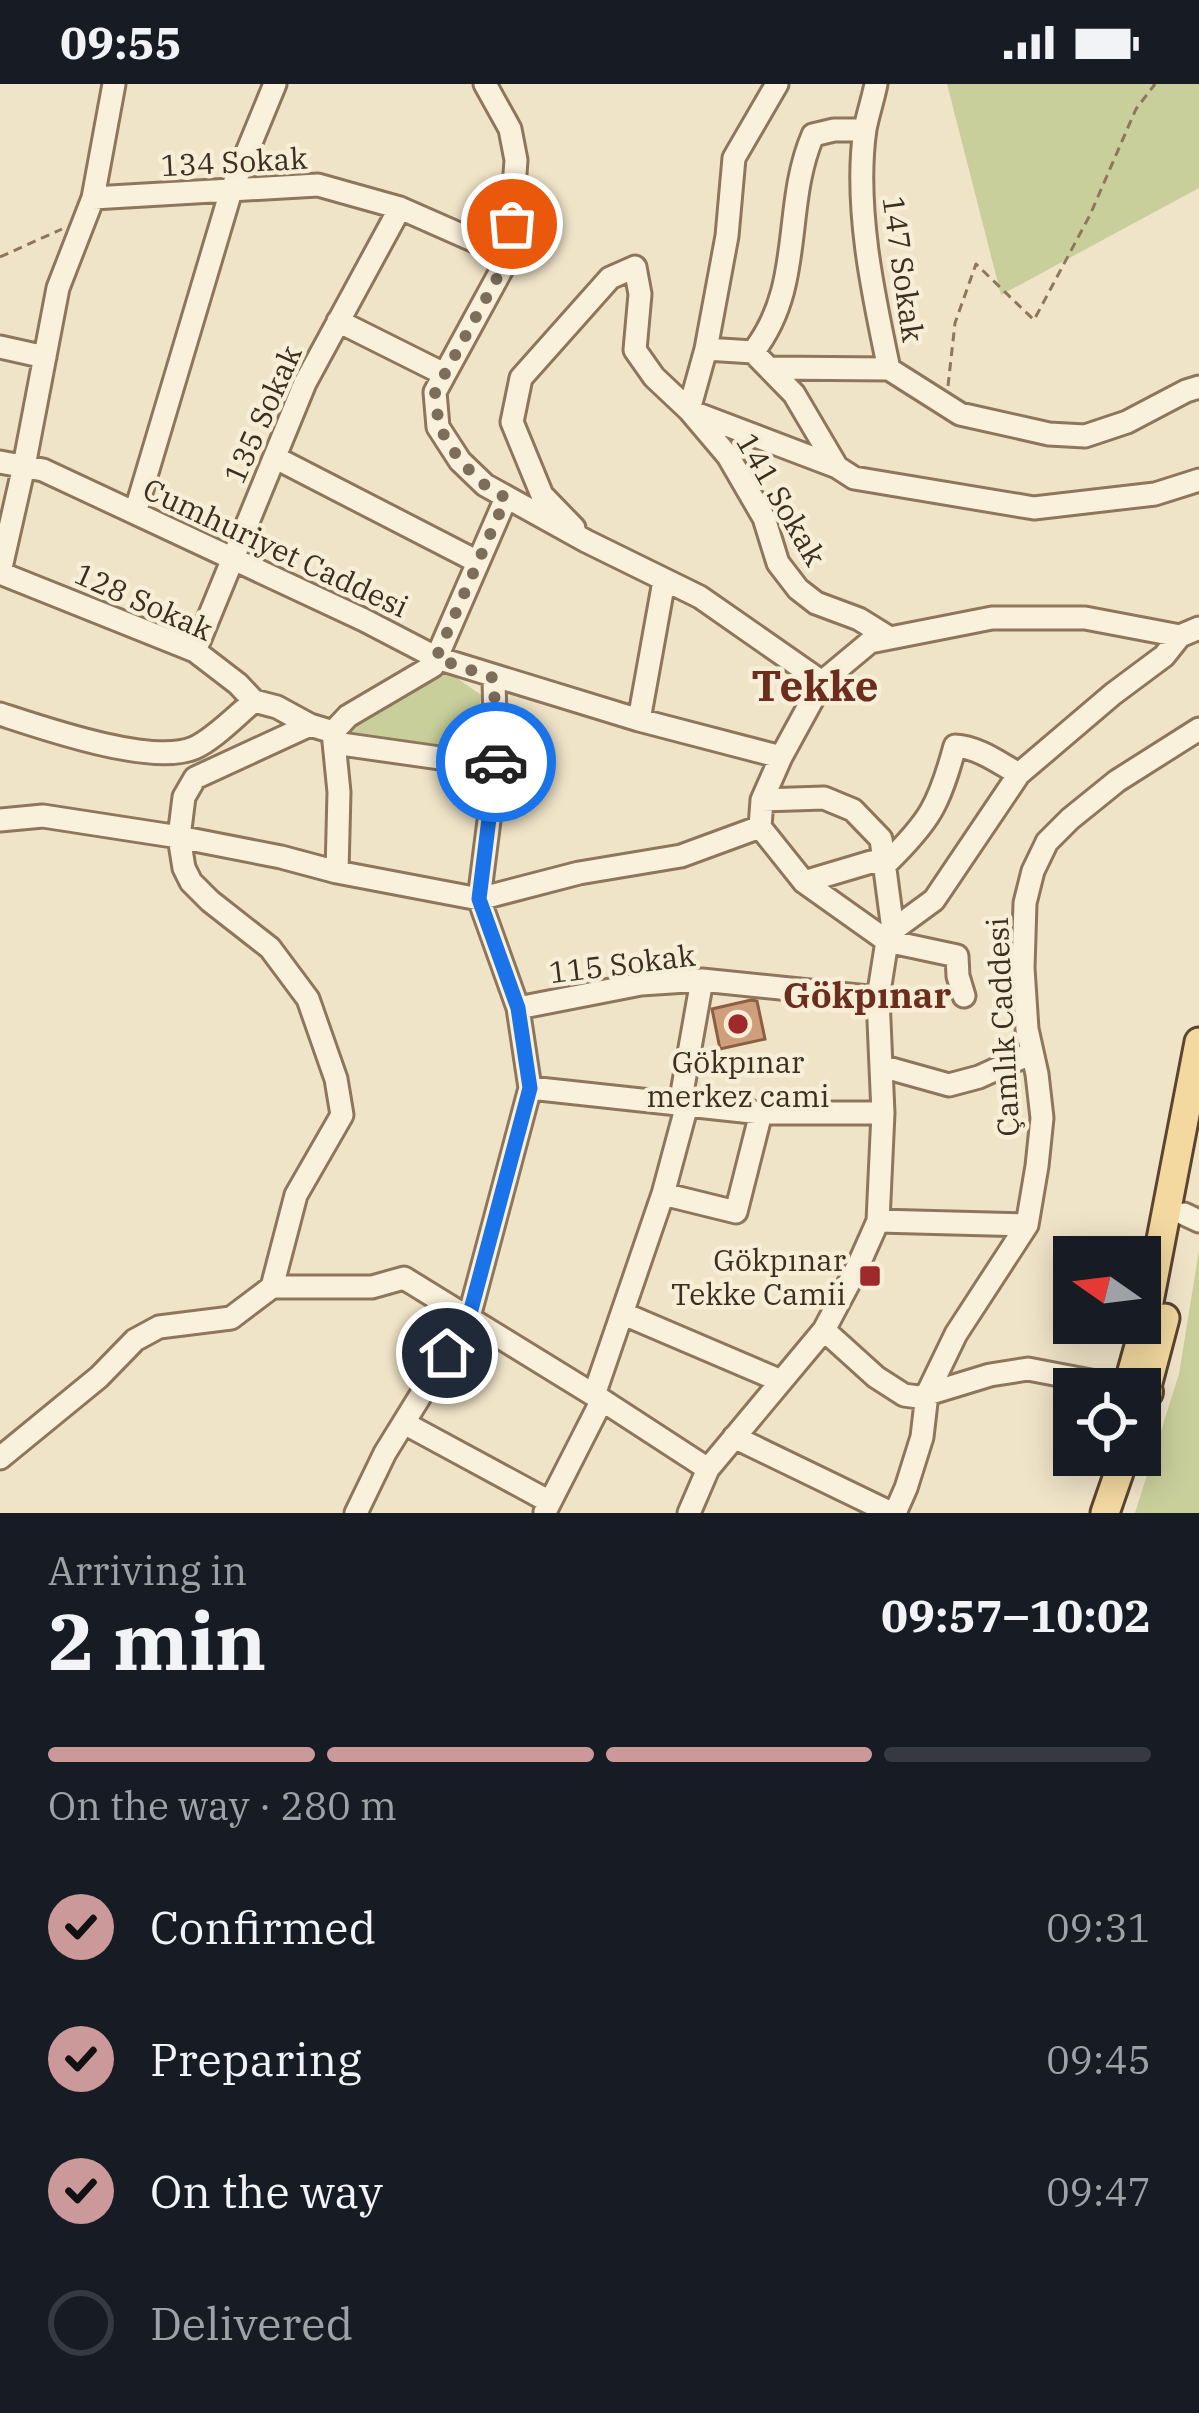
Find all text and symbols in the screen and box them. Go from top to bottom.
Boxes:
text: 09:55 [60,13,182,71]
street label: 134 Sokak [160,138,309,184]
pin [461,173,563,275]
icon: bag [479,191,545,257]
street label: 147 Sokak [874,194,934,345]
street label: 135 Sokak [214,339,310,489]
street label: 141 Sokak [728,426,836,573]
street label: Cumhuriyet Caddesi [137,468,415,626]
street label: 128 Sokak [69,553,219,649]
district label: Tekke [751,658,879,713]
courier [436,702,556,822]
icon: car [463,729,529,795]
street label: Çamlık Caddesi [977,916,1027,1138]
street label: 115 Sokak [547,935,698,991]
district label: Gökpınar [783,971,951,1018]
marker: Gökpınar merkez cami [725,1011,751,1037]
place label: Gökpınar merkez cami [647,1042,829,1115]
north arrow [1053,1236,1161,1344]
map controls [1053,1236,1161,1476]
place label: Gökpınar Tekke Camii [671,1240,846,1313]
marker: Gökpınar Tekke Camii [857,1263,883,1289]
pin [396,1302,498,1404]
icon: home [414,1320,480,1386]
button: locate [1053,1368,1161,1476]
text: Arriving in [48,1545,247,1596]
text: 09:57–10:02 [881,1586,1151,1644]
text: 2 min [48,1590,266,1691]
text: On the way · 280 m [48,1780,397,1831]
icon: check [48,1894,114,1960]
text: Confirmed [150,1898,376,1956]
text: 09:31 [1046,1902,1151,1953]
icon: check [48,2026,114,2092]
text: Preparing [150,2030,362,2088]
text: 09:45 [1046,2034,1151,2085]
icon: check [48,2158,114,2224]
text: On the way [150,2162,383,2220]
text: 09:47 [1046,2166,1151,2217]
text: Delivered [150,2294,353,2352]

